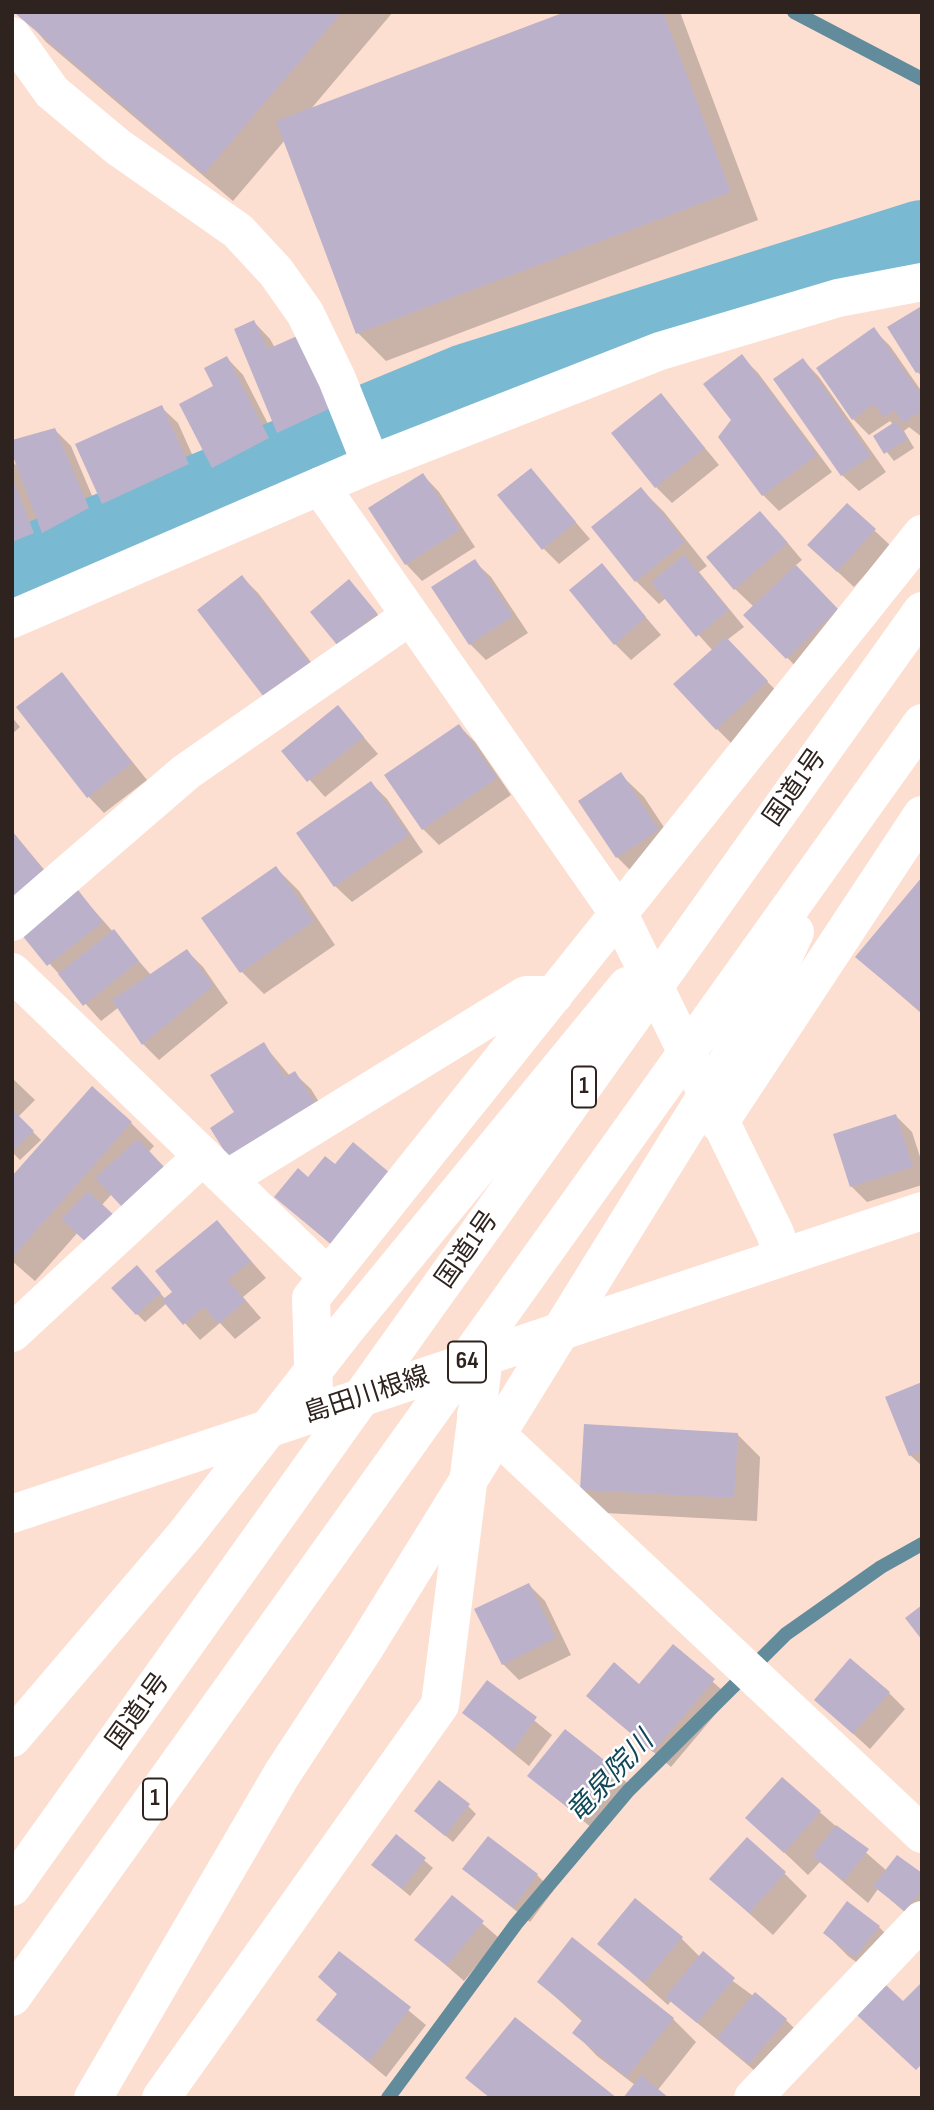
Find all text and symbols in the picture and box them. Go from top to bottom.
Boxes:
street label: 国道1号 [758,743,834,833]
road number: 1 [572,1066,596,1107]
street label: 国道1号 [430,1205,506,1295]
road number: 64 [448,1342,486,1382]
street label: 島田川根線 [300,1361,434,1431]
street label: 国道1号 [101,1668,177,1756]
water label: 竜泉院川 [561,1726,661,1830]
road number: 1 [143,1778,167,1820]

